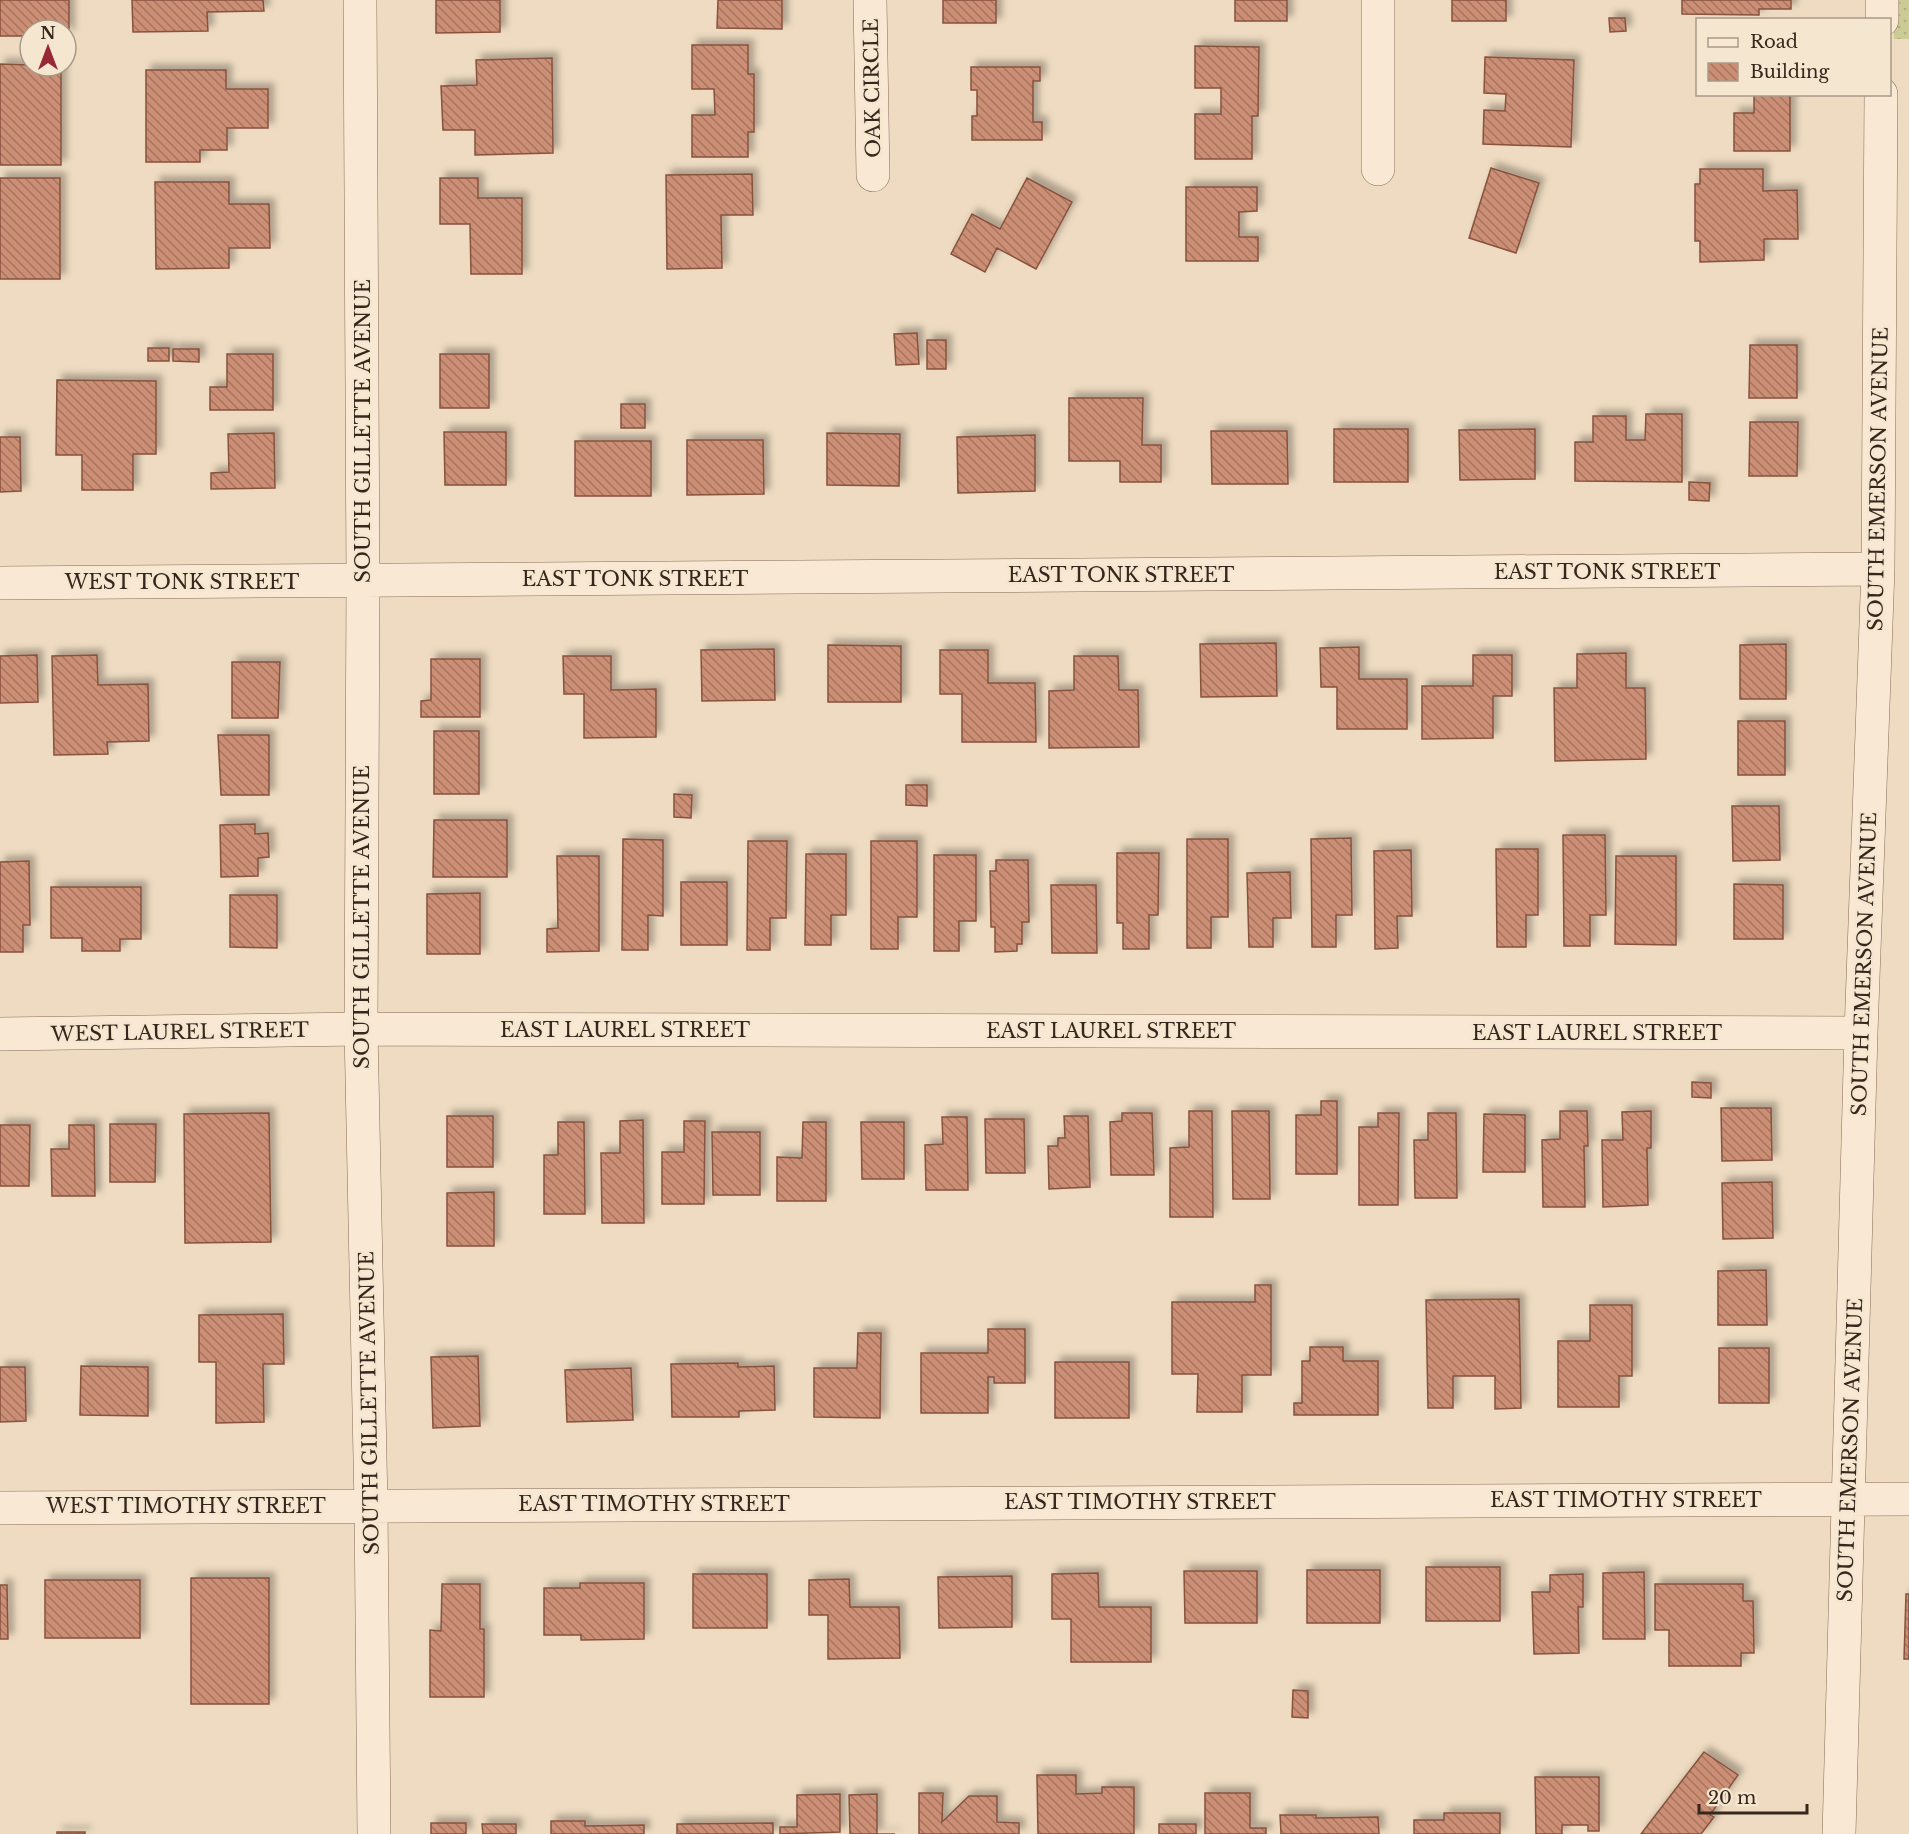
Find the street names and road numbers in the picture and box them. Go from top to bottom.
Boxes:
street label: OAK CIRCLE [859,18,885,158]
street label: SOUTH GILLETTE AVENUE [351,279,375,583]
street label: SOUTH EMERSON AVENUE [1863,327,1893,631]
street label: EAST TONK STREET [1494,560,1720,584]
street label: EAST TONK STREET [1008,563,1234,587]
street label: EAST TONK STREET [522,567,748,591]
street label: WEST TONK STREET [64,570,299,594]
street label: SOUTH GILLETTE AVENUE [350,765,374,1069]
street label: SOUTH EMERSON AVENUE [1847,812,1881,1116]
street label: WEST LAUREL STREET [50,1018,309,1046]
street label: EAST LAUREL STREET [500,1018,750,1042]
street label: EAST LAUREL STREET [986,1019,1236,1043]
street label: EAST LAUREL STREET [1472,1021,1722,1045]
street label: SOUTH GILLETTE AVENUE [354,1251,384,1555]
street label: SOUTH EMERSON AVENUE [1833,1298,1867,1602]
street label: EAST TIMOTHY STREET [1490,1488,1762,1512]
street label: EAST TIMOTHY STREET [1004,1490,1276,1514]
street label: EAST TIMOTHY STREET [518,1492,790,1516]
street label: WEST TIMOTHY STREET [45,1494,326,1518]

